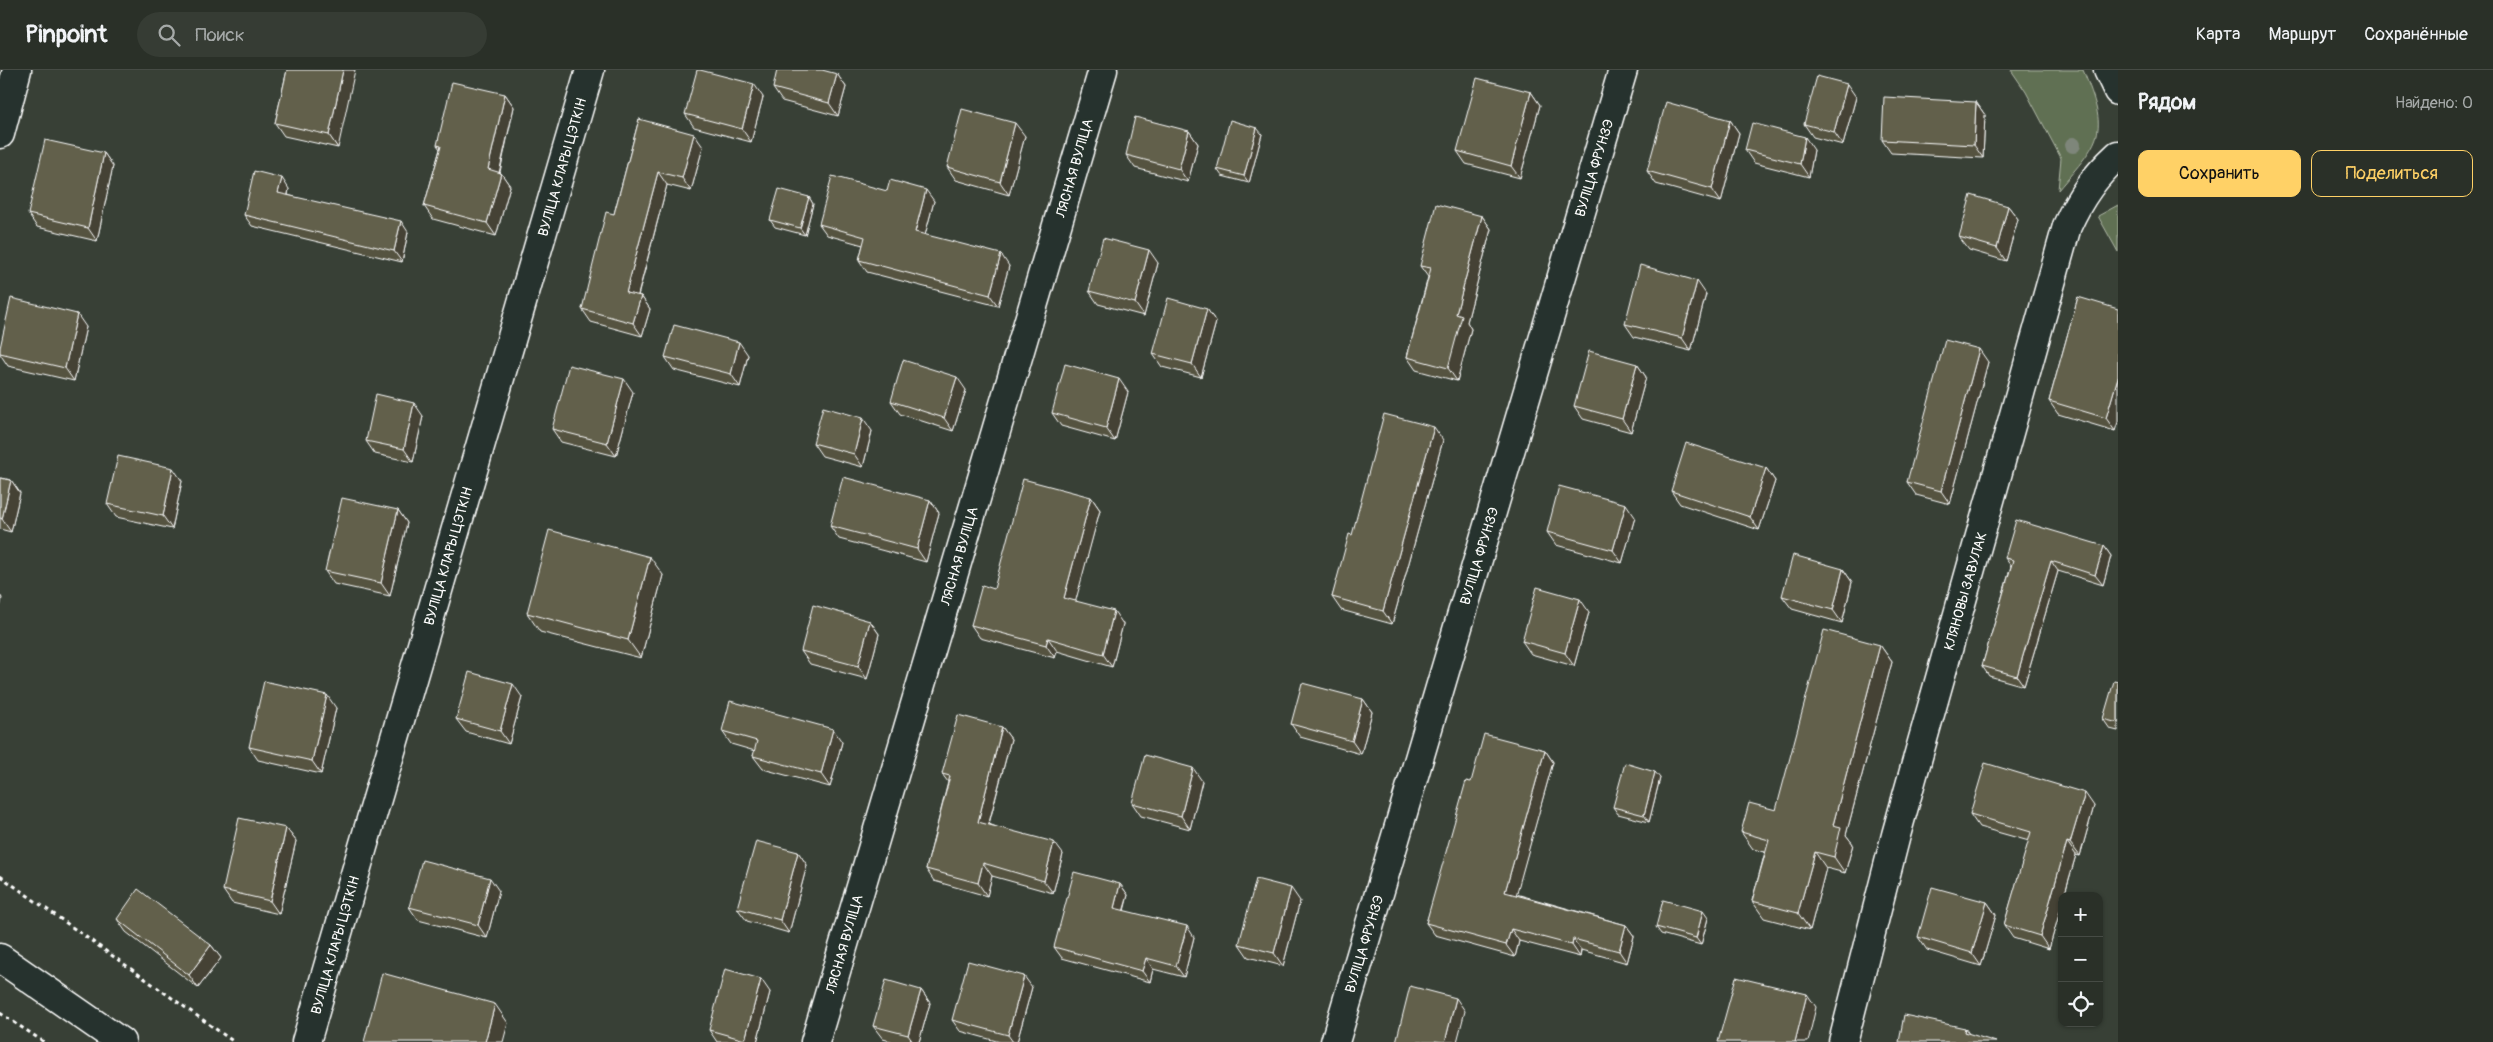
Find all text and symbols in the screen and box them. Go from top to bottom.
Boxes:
search box [137,12,487,57]
text: Pinpoint [25,20,107,49]
icon: search [155,21,183,49]
text: Поиск [195,23,245,47]
text: Карта [2196,23,2240,46]
text: Маршрут [2268,23,2336,46]
text: Сохранённые [2364,23,2468,46]
text: Рядом [2138,89,2196,116]
text: Найдено: 0 [2395,93,2473,113]
street label: ВУЛІЦА КЛАРЫ ЦЭТКІН [535,96,590,238]
street label: ЛЯСНАЯ ВУЛІЦА [1052,117,1097,220]
street label: ВУЛІЦА ФРУНЗЭ [1572,117,1618,219]
button: Сохранить [2138,150,2301,197]
button: Поделиться [2311,150,2473,197]
street label: ВУЛІЦА КЛАРЫ ЦЭТКІН [421,485,476,627]
street label: ЛЯСНАЯ ВУЛІЦА [937,505,982,608]
street label: ВУЛІЦА ФРУНЗЭ [1457,505,1503,607]
street label: КЛЯНОВЫ ЗАВУЛАК [1940,530,1991,652]
street label: ВУЛІЦА КЛАРЫ ЦЭТКІН [308,874,363,1016]
map controls [2058,892,2103,1027]
button: + [2058,892,2103,937]
street label: ЛЯСНАЯ ВУЛІЦА [822,893,867,996]
street label: ВУЛІЦА ФРУНЗЭ [1342,893,1388,995]
button: − [2058,937,2103,982]
button: locate [2058,982,2103,1027]

